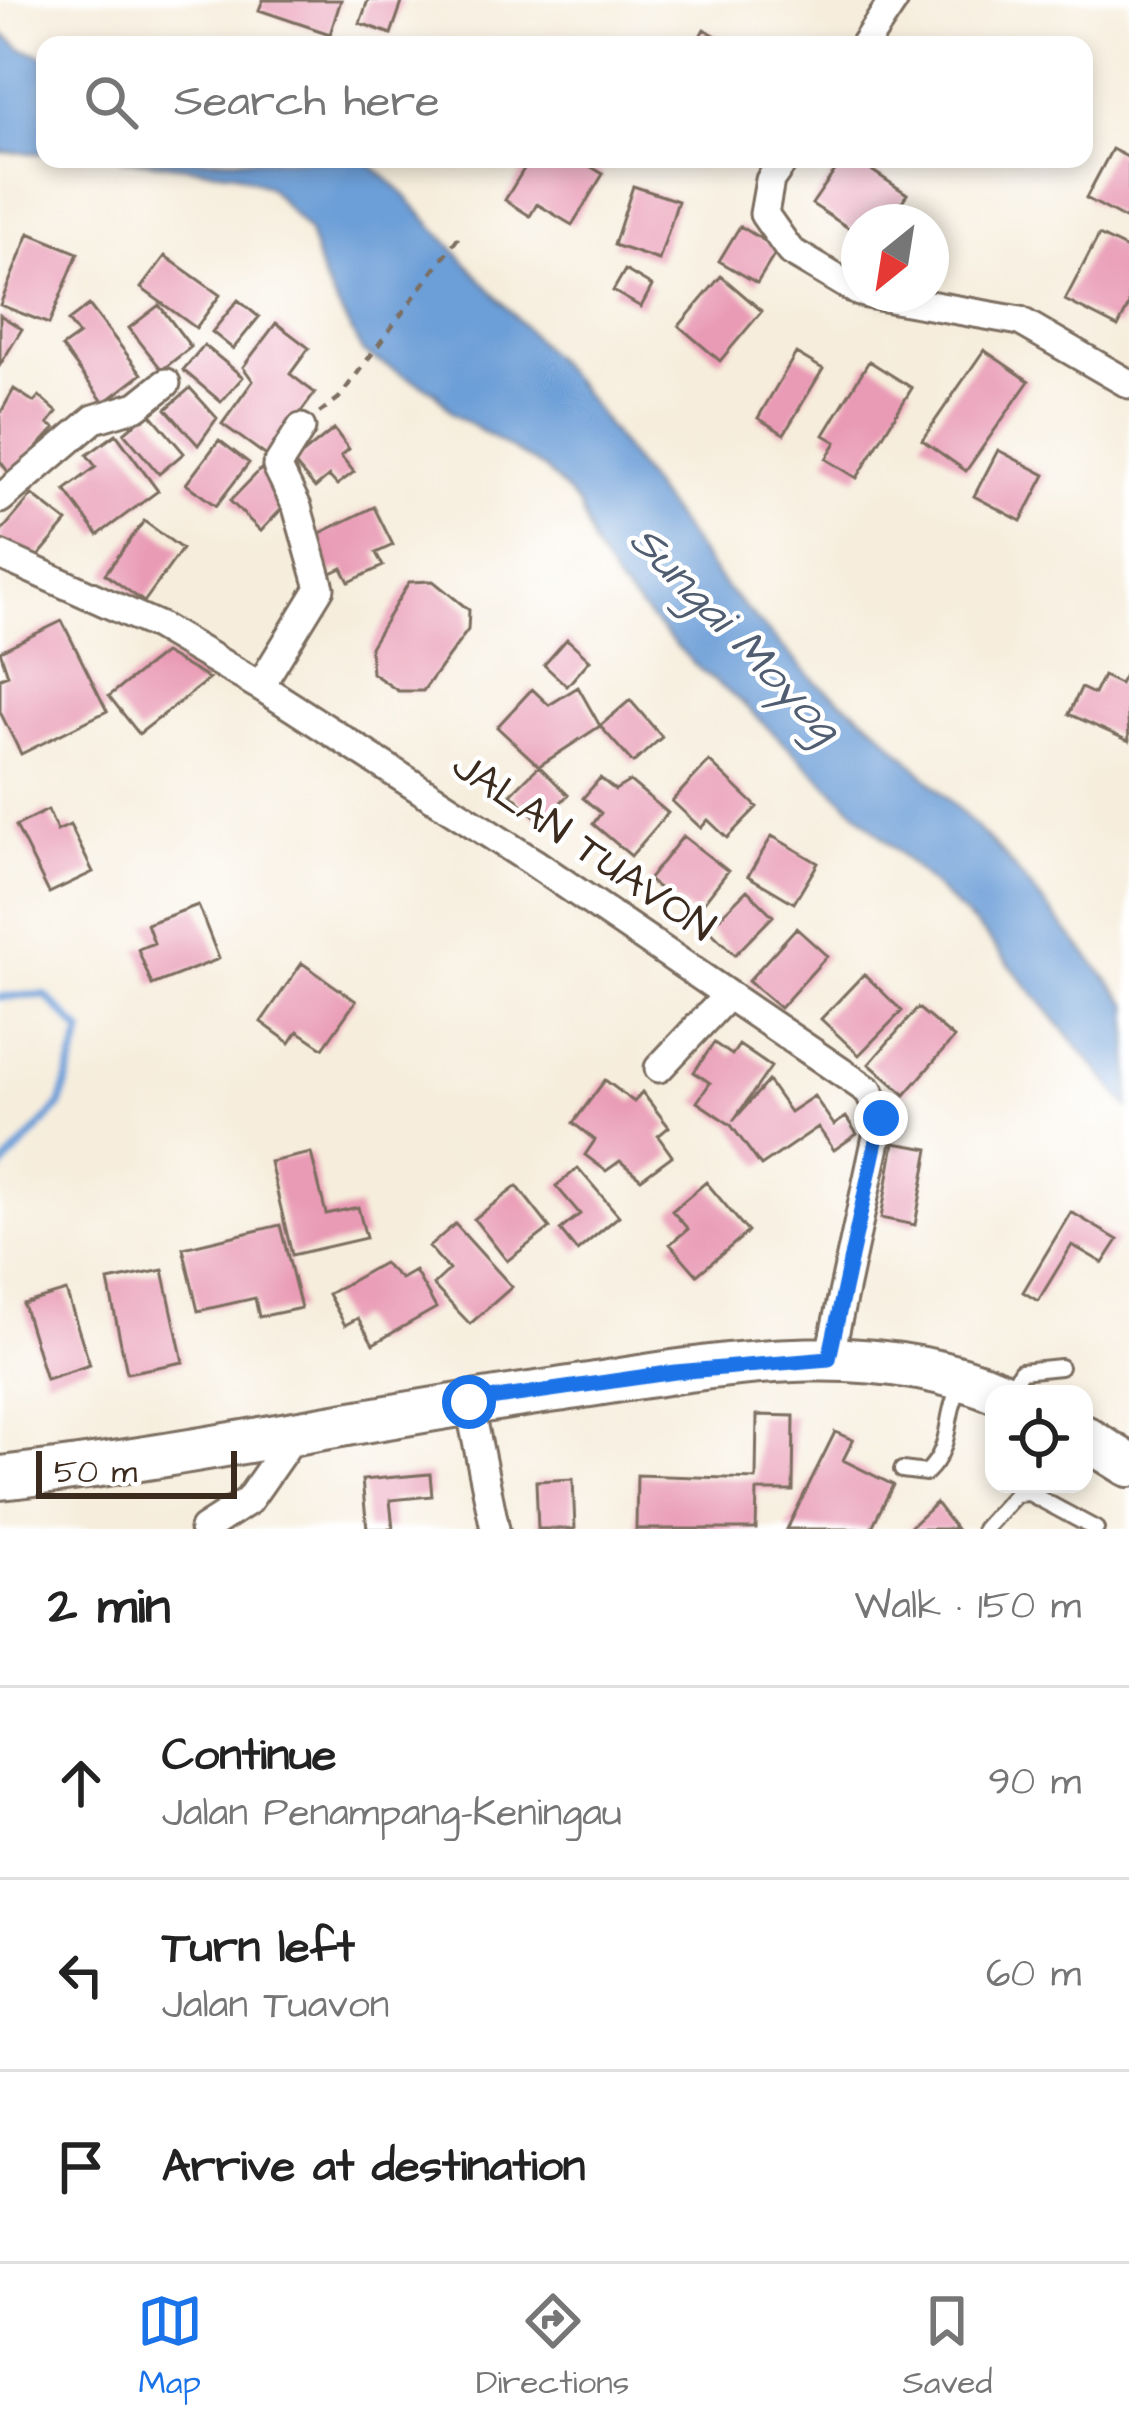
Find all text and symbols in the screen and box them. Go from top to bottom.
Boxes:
search box [36,36,1093,168]
icon: search [78,69,144,135]
text: Search here [174,71,440,133]
north arrow [841,204,949,312]
water label: Sungai Moyog [614,511,857,759]
street label: JALAN TUAVON [440,737,726,957]
route end [854,1091,908,1145]
route start [442,1375,496,1429]
map controls [985,1385,1093,1493]
button: locate [985,1385,1093,1493]
scale bar [36,1445,237,1498]
text: 50 m [54,1449,137,1495]
text: 2 min [48,1572,171,1643]
text: Walk · 150 m [855,1580,1081,1634]
text: Continue [162,1725,336,1787]
icon: ahead [48,1750,114,1816]
text: 90 m [988,1756,1081,1810]
text: Jalan Penampang-Keningau [162,1787,622,1841]
text: Turn left [162,1917,355,1979]
icon: left [48,1942,114,2008]
text: 60 m [986,1948,1081,2002]
text: Jalan Tuavon [162,1979,389,2033]
icon: arrive [48,2134,114,2200]
text: Arrive at destination [162,2136,585,2198]
tab: Map [137,2288,203,2406]
tab: Directions [476,2288,629,2406]
tab: Saved [902,2288,992,2406]

